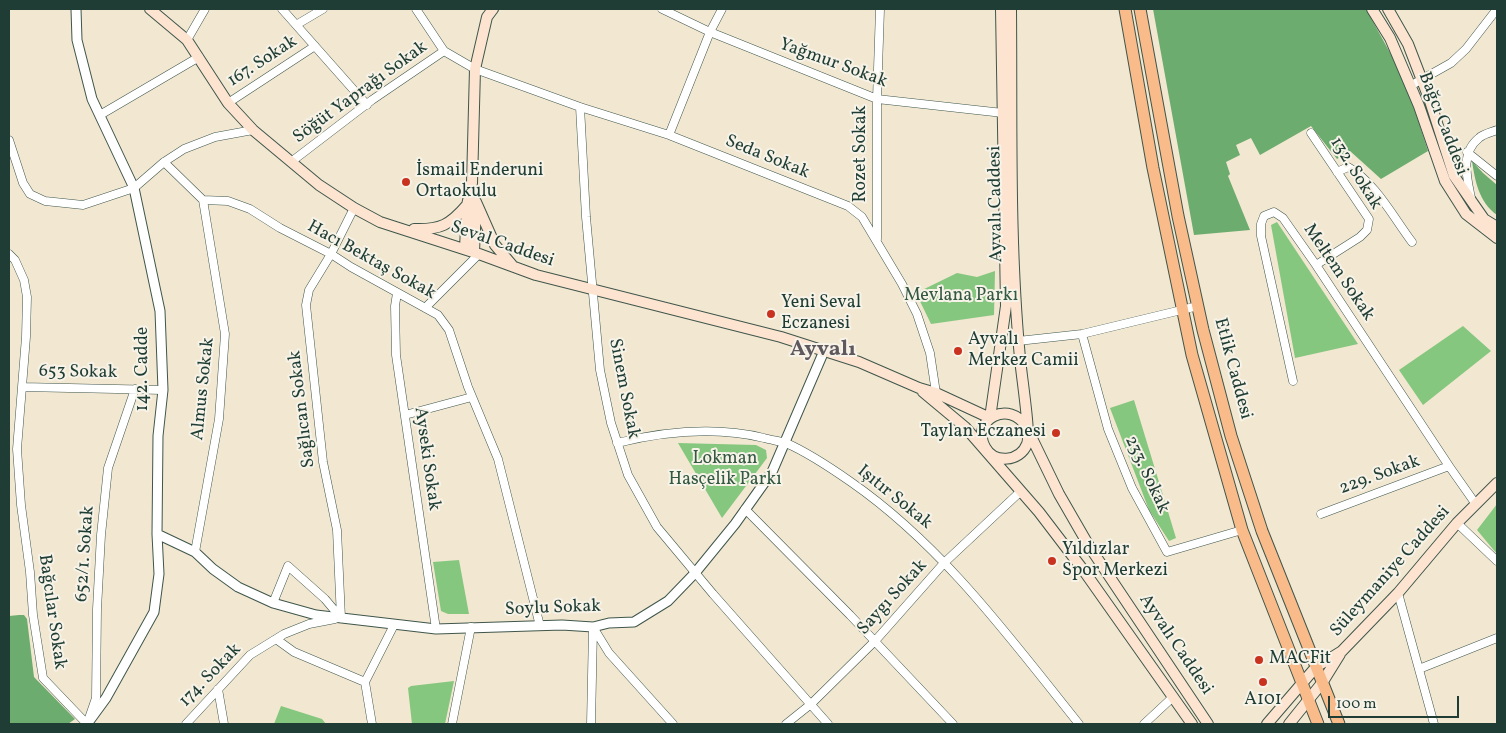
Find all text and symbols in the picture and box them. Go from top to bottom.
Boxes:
street label: 167. Sokak [224,31,302,93]
street label: Yağmur Sokak [776,34,890,94]
street label: Söğüt Yaprağı Sokak [290,37,432,149]
street label: Bağcı Caddesi [1412,69,1472,179]
street label: Rozet Sokak [851,106,873,202]
street label: Seda Sokak [722,131,812,185]
street label: 132. Sokak [1324,134,1386,214]
street label: Ayvalı Caddesi [985,145,1009,263]
place label: İsmail Enderuni Ortaokulu [416,161,543,203]
marker: İsmail Enderuni Ortaokulu [400,176,412,188]
street label: Hacı Bektaş Sokak [303,217,439,305]
street label: Seval Caddesi [447,217,557,273]
street label: Meltem Sokak [1298,220,1378,326]
park label: Mevlana Parkı [904,286,1018,308]
place label: Yeni Seval Eczanesi [781,293,861,336]
marker: Yeni Seval Eczanesi [765,308,777,320]
street label: Etlik Caddesi [1208,316,1256,422]
street label: 142. Cadde [133,327,155,411]
place label: Ayvalı Merkez Camii [968,330,1079,372]
street label: Almus Sokak [188,336,220,442]
street label: Sinem Sokak [603,337,643,441]
district label: Ayvalı [790,338,856,364]
marker: Ayvalı Merkez Camii [952,345,964,357]
street label: Sağlıcan Sokak [285,349,321,469]
street label: 653 Sokak [39,362,117,384]
street label: Ayseki Sokak [408,406,444,512]
place label: Taylan Eczanesi [920,422,1046,444]
marker: Taylan Eczanesi [1050,427,1062,439]
street label: 233. Sokak [1119,433,1173,517]
park label: Lokman Hasçelik Parkı [668,449,782,492]
street label: 229. Sokak [1337,451,1423,501]
street label: Işıtır Sokak [852,461,936,535]
street label: Süleymaniye Caddesi [1326,502,1456,642]
street label: 652/1. Sokak [72,505,100,603]
place label: Yıldızlar Spor Merkezi [1062,540,1168,582]
street label: Bağcılar Sokak [32,553,70,671]
marker: Yıldızlar Spor Merkezi [1046,555,1058,567]
street label: Saygı Sokak [853,556,933,640]
street label: Ayvalı Caddesi [1133,591,1217,699]
street label: Soylu Sokak [505,597,601,621]
street label: 174. Sokak [175,640,247,712]
place label: MACFit [1269,649,1331,671]
marker: MACFit [1253,654,1265,666]
marker: A101 [1257,676,1269,688]
scale bar [1331,686,1462,718]
place label: A101 [1244,690,1282,712]
text: 100 m [1336,694,1376,715]

